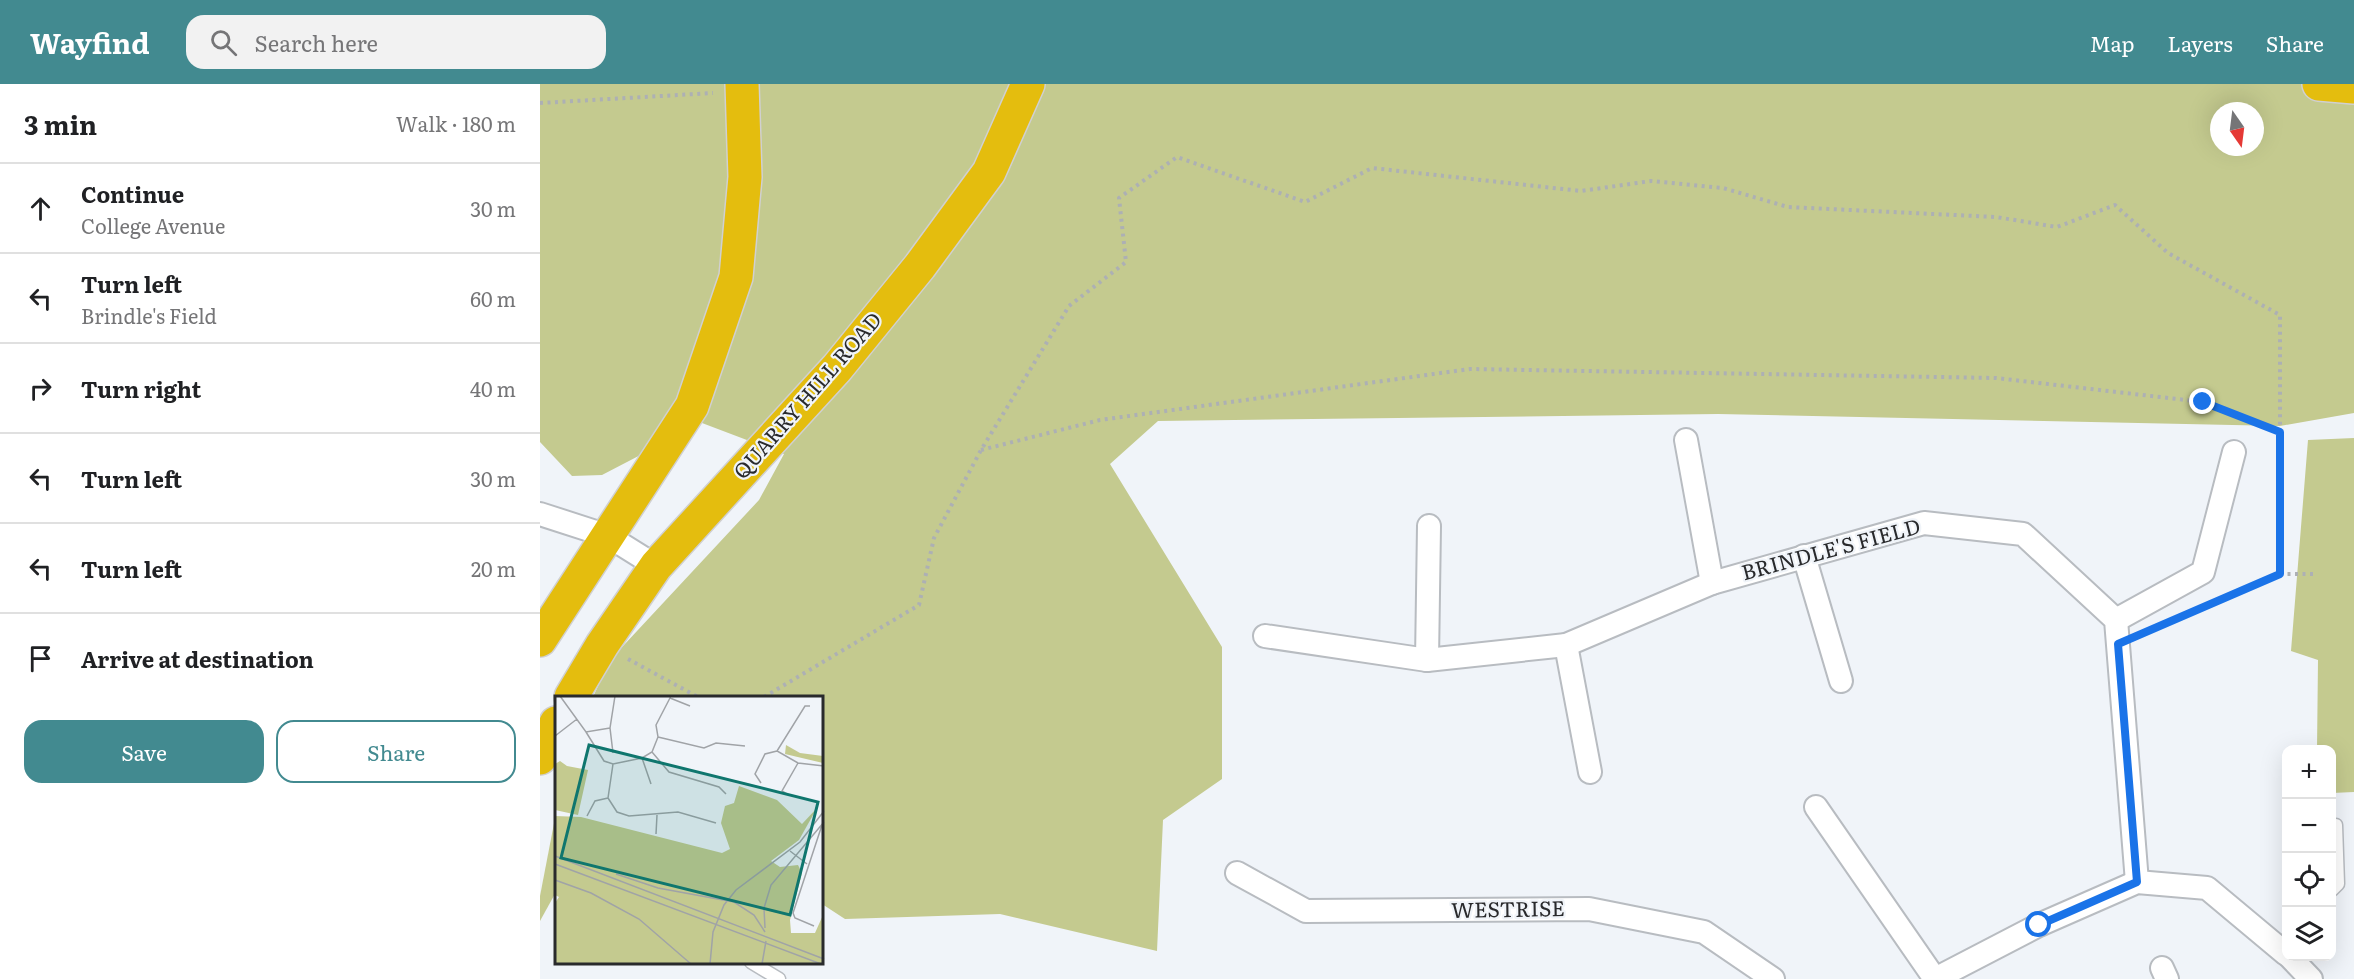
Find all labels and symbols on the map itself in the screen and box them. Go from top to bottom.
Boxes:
north arrow [2210,102,2264,156]
street label: QUARRY HILL ROAD [725,304,888,485]
route end [2189,388,2215,414]
street label: BRINDLE'S FIELD [1737,509,1923,586]
inset map [555,696,824,964]
street label: WESTRISE [1451,891,1565,924]
route start [2025,911,2051,937]

